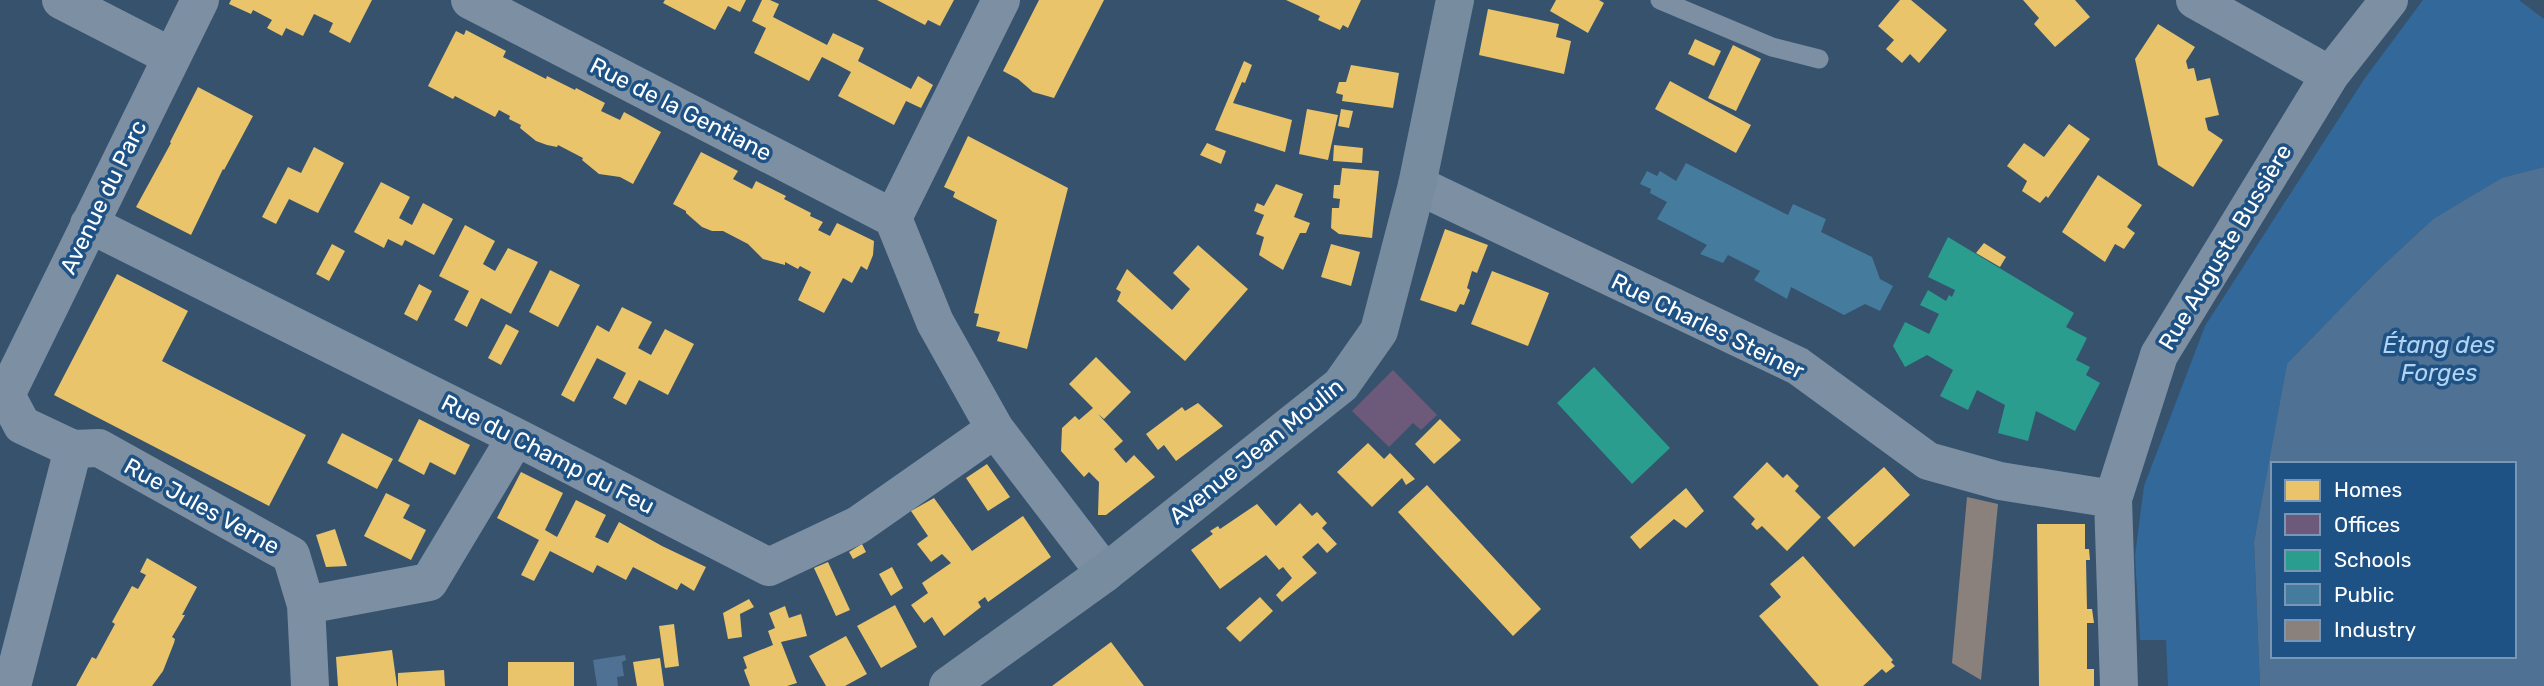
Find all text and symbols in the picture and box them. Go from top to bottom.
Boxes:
street label: Rue de la Gentiane [586,51,776,167]
street label: Avenue du Parc [54,115,152,279]
street label: Rue Auguste Bussière [2152,139,2298,355]
street label: Rue Charles Steiner [1607,267,1809,385]
water label: Étang des Forges [2383,331,2495,387]
street label: Avenue Jean Moulin [1163,372,1349,530]
street label: Rue du Champ du Feu [437,388,659,520]
street label: Rue Jules Verne [119,452,285,560]
legend [2271,462,2516,658]
text: Homes [2334,477,2402,502]
text: Offices [2334,512,2400,537]
text: Schools [2334,547,2411,572]
text: Public [2334,582,2394,607]
text: Industry [2334,617,2416,642]

